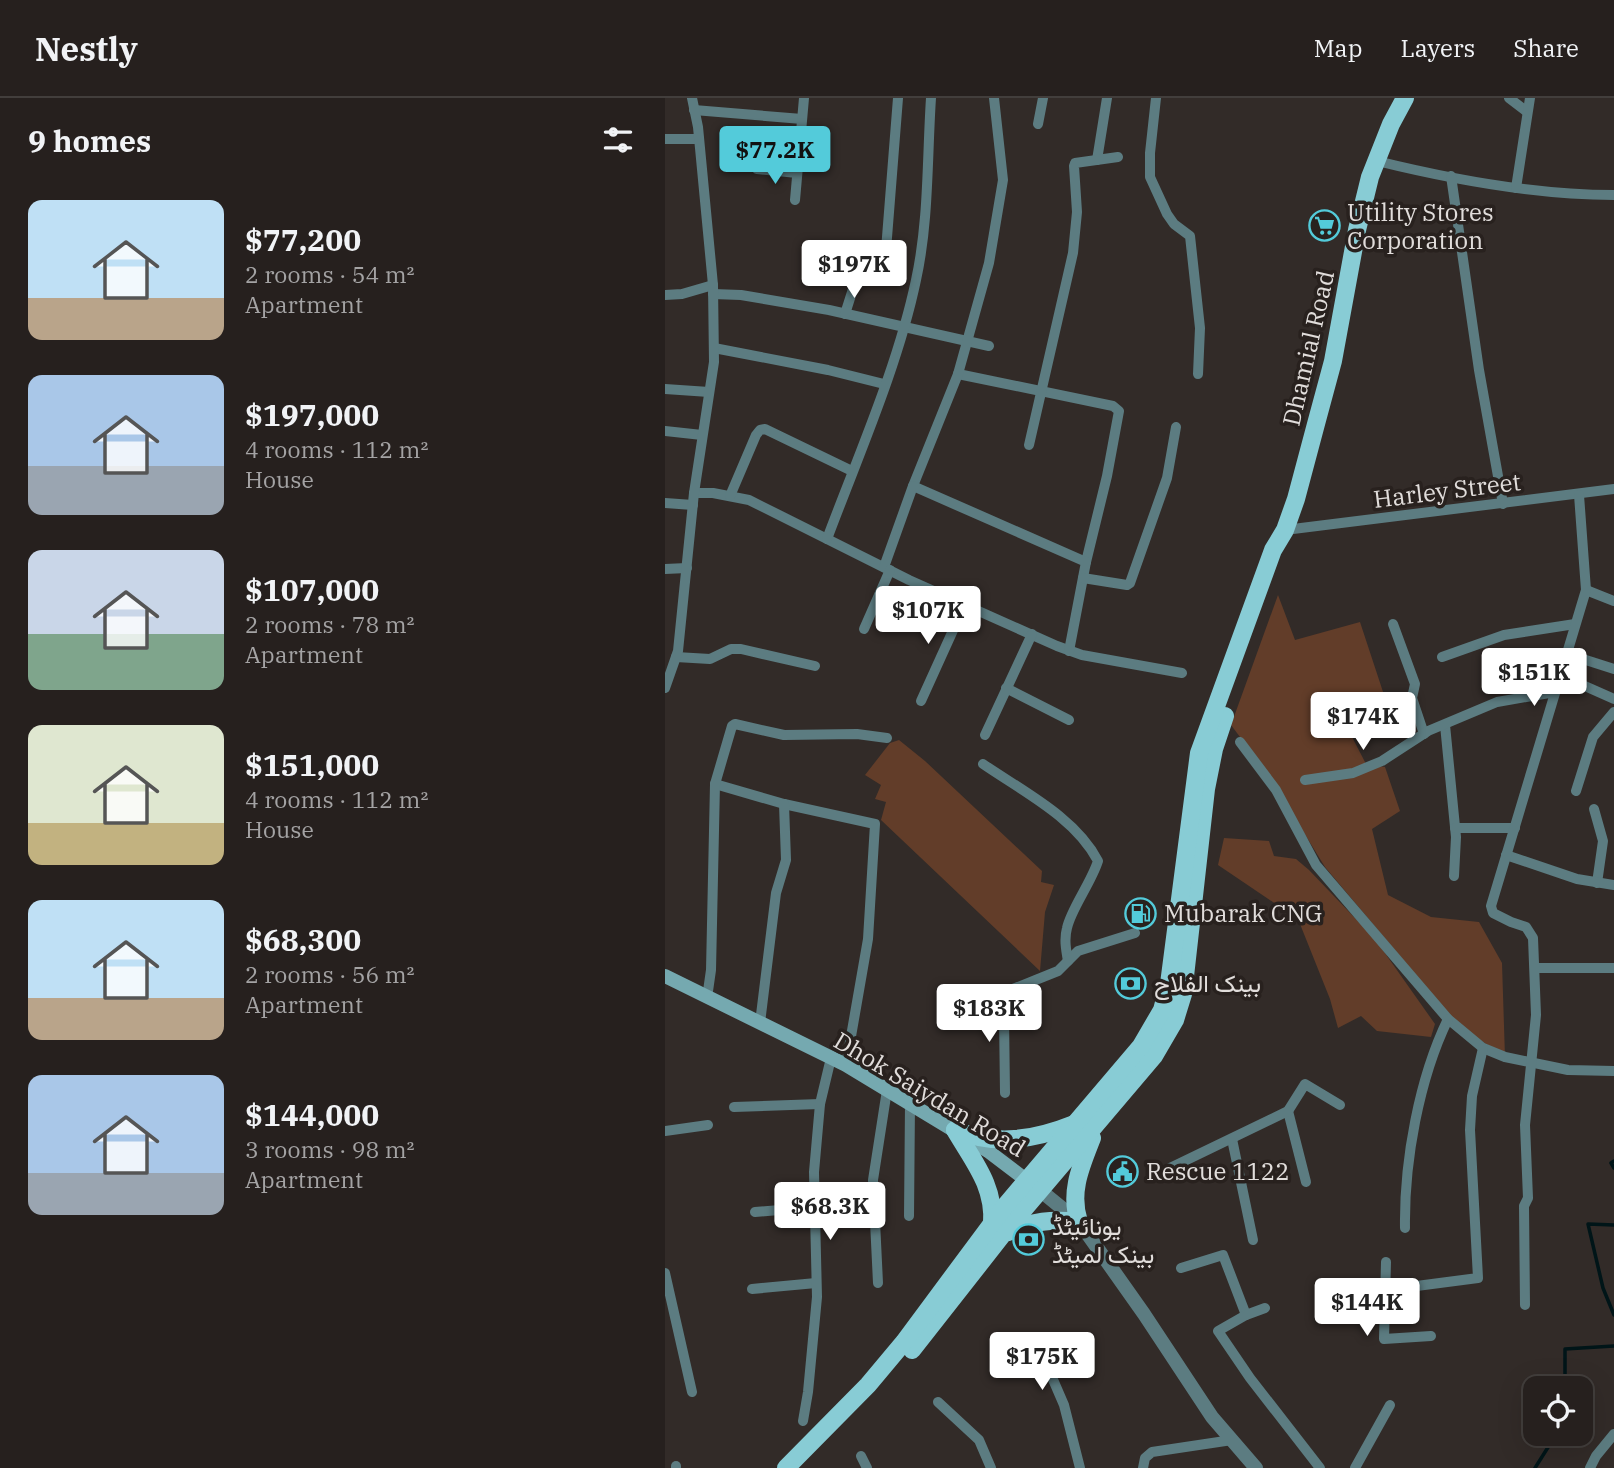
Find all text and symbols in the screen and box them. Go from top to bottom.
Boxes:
text: Nestly [35,27,138,70]
text: Map [1314,32,1362,64]
text: Layers [1400,32,1475,64]
text: Share [1513,32,1579,64]
text: 9 homes [28,121,151,160]
icon: filters [599,121,637,159]
pin: $77.2K [718,126,832,186]
text: $77.2K [735,134,815,164]
place label: Utility Stores Corporation [1347,196,1494,256]
supermarket icon: Utility Stores Corporation [1307,209,1341,243]
text: $77,200 [245,220,361,259]
icon: home [84,228,168,312]
pin: $197K [805,240,903,300]
text: $197K [818,248,890,278]
text: 2 rooms · 54 m² [245,259,415,289]
street label: Dhamial Road [1275,267,1341,429]
text: Apartment [245,289,363,319]
text: $197,000 [245,395,379,434]
icon: home [84,403,168,487]
text: 4 rooms · 112 m² [245,434,428,464]
text: House [245,464,314,494]
street label: Harley Street [1371,465,1523,515]
text: $107,000 [245,570,379,609]
icon: home [84,578,168,662]
pin: $107K [879,587,977,646]
text: $107K [892,594,964,624]
text: 2 rooms · 78 m² [245,609,415,639]
text: Apartment [245,639,363,669]
pin: $151K [1485,648,1583,708]
text: $151K [1498,656,1570,686]
pin: $174K [1314,692,1412,752]
text: $174K [1327,700,1399,730]
text: $151,000 [245,745,379,784]
icon: home [84,753,168,837]
text: 4 rooms · 112 m² [245,784,428,814]
text: House [245,814,314,844]
fuel station icon: Mubarak CNG [1124,896,1158,930]
place label: Mubarak CNG [1164,897,1322,929]
text: $68,300 [245,920,361,959]
icon: home [84,928,168,1012]
text: 2 rooms · 56 m² [245,959,415,989]
bank icon: بینک الفلاح [1114,966,1148,1000]
place label: بینک الفلاح [1154,967,1261,1000]
pin: $183K [940,984,1038,1044]
text: Apartment [245,989,363,1019]
text: $183K [953,992,1025,1022]
street label: Dhok Saiydan Road [828,1024,1032,1164]
text: $144,000 [245,1095,379,1134]
icon: home [84,1103,168,1187]
text: 3 rooms · 98 m² [245,1134,415,1164]
public building icon: Rescue 1122 [1106,1154,1140,1188]
place label: Rescue 1122 [1146,1155,1290,1187]
text: Apartment [245,1164,363,1194]
pin: $68.3K [773,1182,887,1242]
text: $68.3K [790,1190,870,1220]
place label: یونائیٹڈ بینک لمیٹڈ [1052,1210,1154,1270]
bank icon: یونائیٹڈ بینک لمیٹڈ [1012,1223,1046,1257]
pin: $144K [1318,1278,1416,1338]
text: $144K [1331,1286,1403,1316]
pin: $175K [993,1332,1091,1392]
text: $175K [1006,1340,1078,1370]
map controls [1523,1376,1593,1446]
button: locate [1523,1376,1593,1446]

